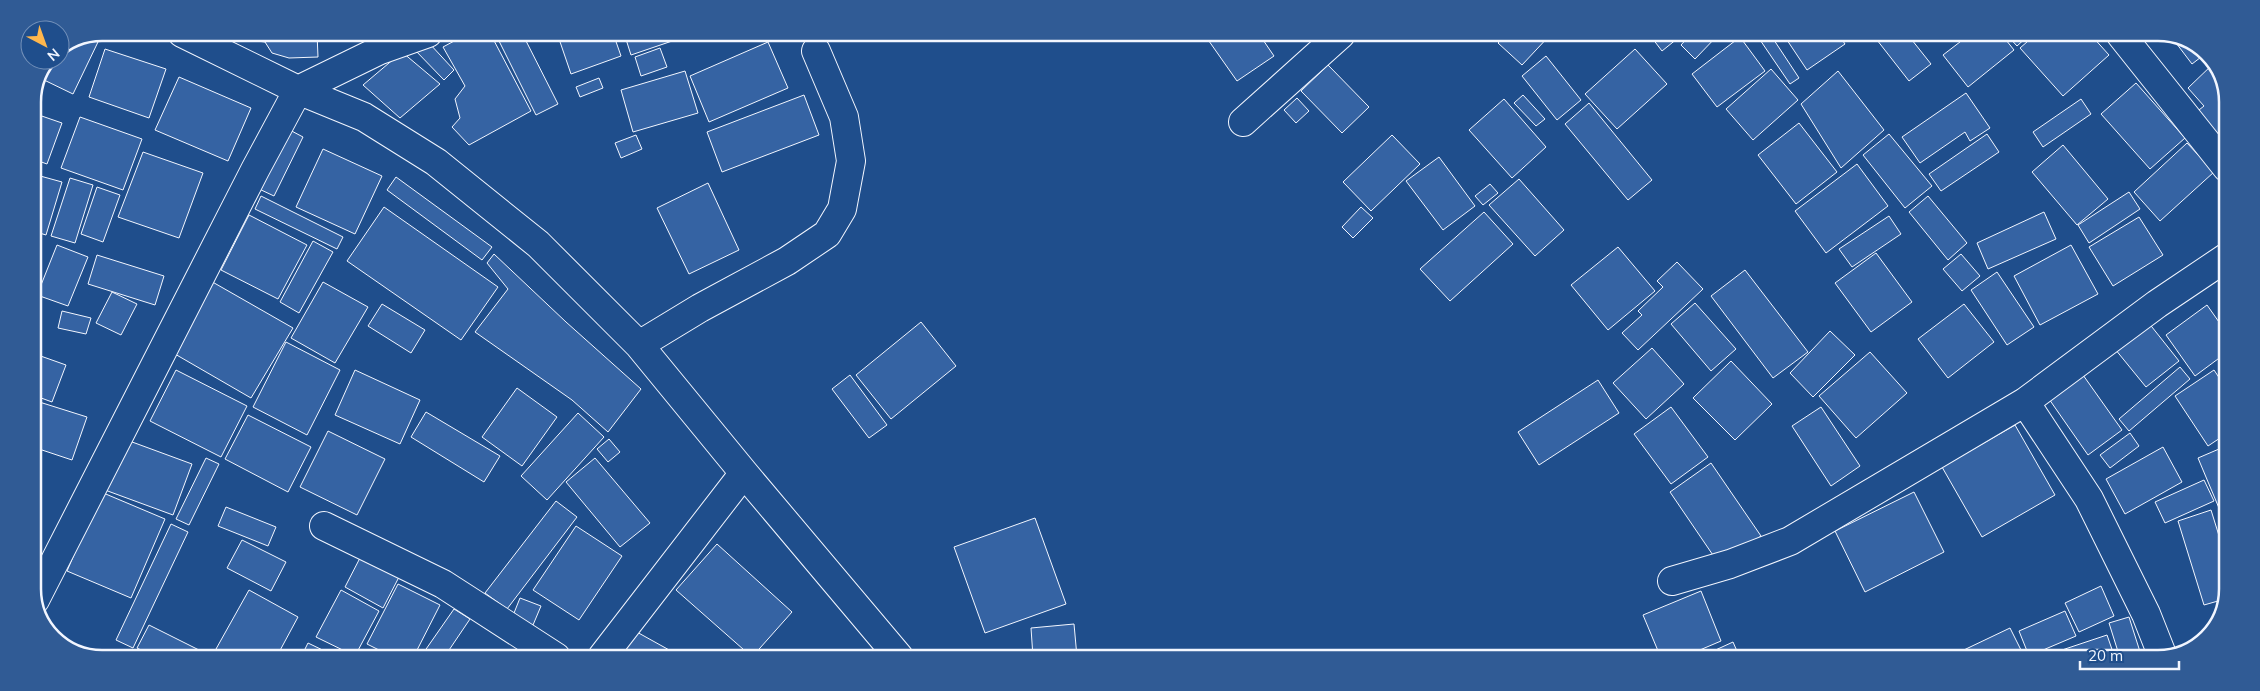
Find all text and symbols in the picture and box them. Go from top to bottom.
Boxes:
north arrow [20,20,70,70]
text: N [44,45,63,65]
scale bar [2080,638,2179,670]
text: 20 m [2088,646,2123,665]

